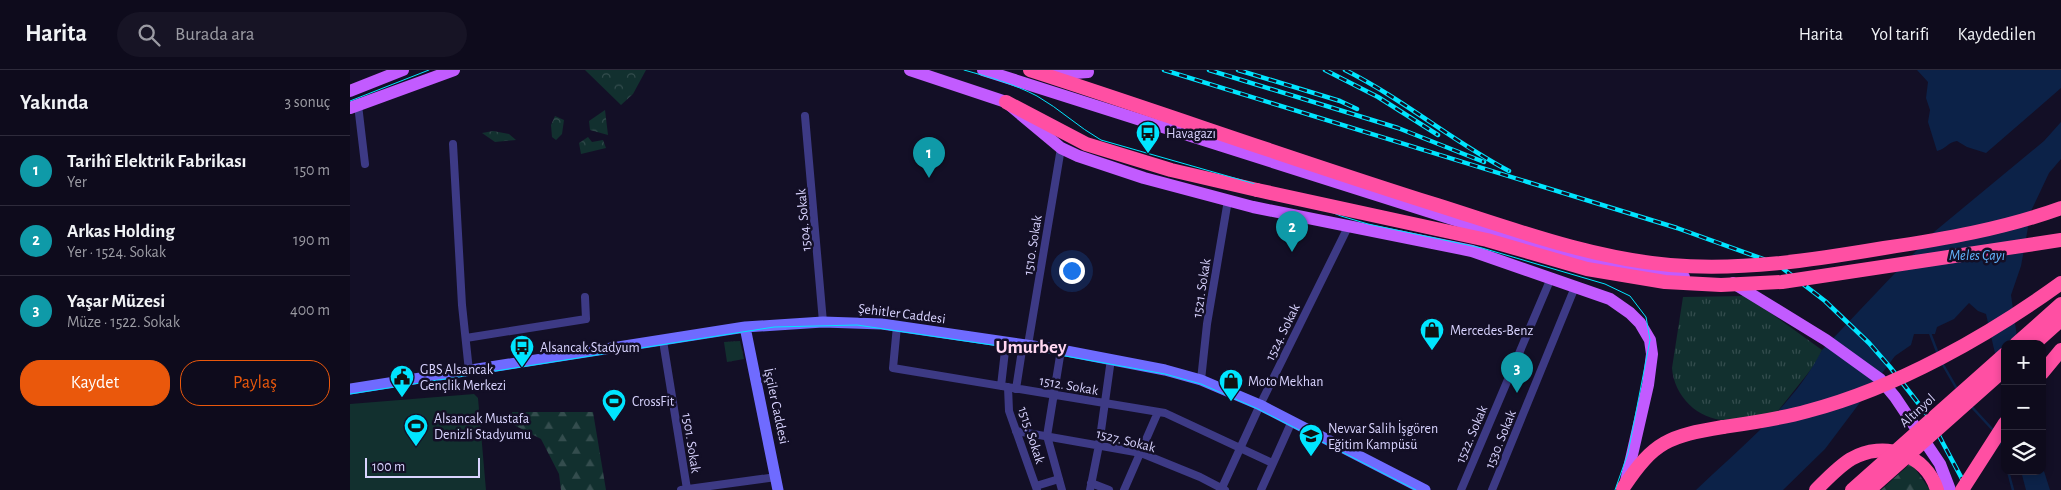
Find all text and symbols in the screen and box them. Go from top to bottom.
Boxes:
search box [117,12,467,57]
icon: search [135,21,163,49]
text: Harita [25,22,87,46]
text: Burada ara [175,25,254,44]
text: Harita [1799,26,1843,44]
text: Yol tarifi [1871,26,1929,44]
text: Kaydedilen [1957,26,2036,44]
text: Yakında [20,92,89,113]
text: 3 sonuç [285,94,330,110]
bus stop icon: Havagazı [1135,120,1161,154]
place label: Havagazı [1166,127,1216,141]
pin: 1 [913,137,945,178]
text: Tarihî Elektrik Fabrikası [67,152,247,171]
text: 1 [33,162,39,178]
text: 150 m [294,162,330,178]
text: Yer [67,174,87,190]
street label: 1504. Sokak [794,188,814,252]
pin: 2 [1276,211,1308,252]
street label: 1510. Sokak [1021,214,1045,276]
text: Arkas Holding [67,222,175,241]
text: 2 [32,232,40,248]
text: 190 m [293,232,330,248]
text: Yer · 1524. Sokak [67,244,166,260]
water label: Meles Çayı [1949,248,2005,263]
street label: 1521. Sokak [1190,257,1214,319]
your location [1059,258,1085,284]
text: Yaşar Müzesi [67,292,165,311]
street label: 1524. Sokak [1263,301,1303,363]
text: 3 [33,302,39,318]
text: 400 m [290,302,330,318]
street label: Şehitler Caddesi [857,302,946,326]
text: Müze · 1522. Sokak [67,314,180,330]
shop icon: Mercedes-Benz [1419,317,1445,351]
place label: Mercedes-Benz [1450,324,1533,338]
bus stop icon: Alsancak Stadyum [509,334,535,368]
district label: Umurbey [996,338,1067,357]
map controls [2001,340,2046,475]
button: + [2001,340,2046,385]
place label: Alsancak Stadyum [540,341,640,355]
pin: 3 [1501,352,1533,393]
button: Kaydet [20,360,170,406]
button: Paylaş [180,360,330,406]
place label: GBS Alsancak Gençlik Merkezi [420,363,506,393]
public building icon: GBS Alsancak Gençlik Merkezi [389,364,415,398]
street label: İşçiler Caddesi [761,366,794,446]
shop icon: Moto Mekhan [1218,368,1244,402]
street label: 1512. Sokak [1038,374,1100,398]
place label: Moto Mekhan [1248,375,1324,389]
button: − [2001,385,2046,430]
sports icon: CrossFit [601,388,627,422]
street label: Altınyol [1897,391,1938,430]
place label: CrossFit [632,395,675,409]
street label: 1522. Sokak [1454,403,1491,465]
street label: 1515. Sokak [1015,405,1047,466]
street label: 1530. Sokak [1483,408,1519,471]
place label: Alsancak Mustafa Denizli Stadyumu [434,412,531,442]
street label: 1501. Sokak [679,412,703,475]
sports icon: Alsancak Mustafa Denizli Stadyumu [403,413,429,447]
place label: Nevvar Salih İşgören Eğitim Kampüsü [1328,419,1438,452]
school or university icon: Nevvar Salih İşgören Eğitim Kampüsü [1298,423,1324,457]
street label: 1527. Sokak [1095,427,1157,455]
button: layers [2001,430,2046,475]
scale bar [365,455,480,478]
text: 100 m [372,460,405,474]

